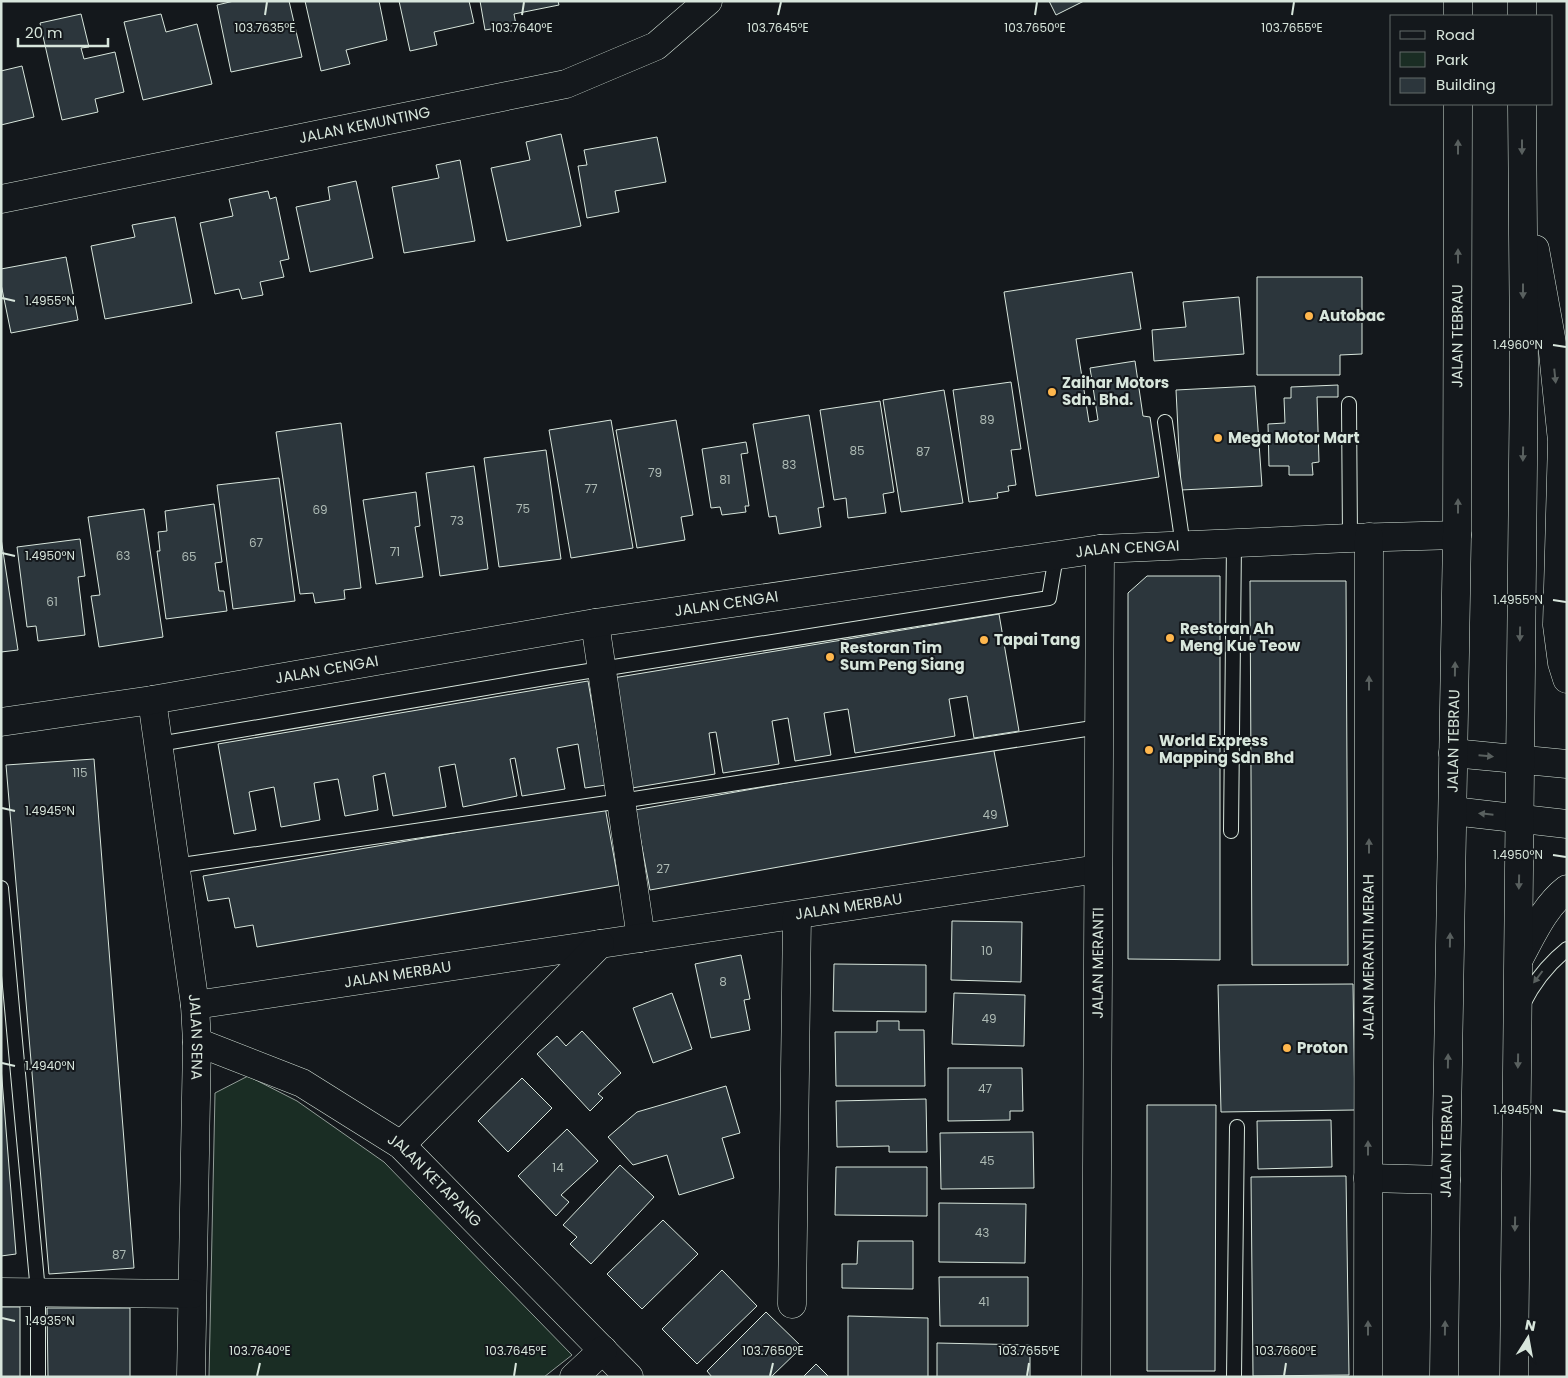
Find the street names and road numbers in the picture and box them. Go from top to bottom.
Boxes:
street label: JALAN KEMUNTING [297,101,432,148]
street label: JALAN TEBRAU [1446,284,1468,388]
street label: JALAN CENGAI [1074,535,1180,563]
street label: JALAN CENGAI [673,585,780,621]
street label: JALAN CENGAI [273,650,380,688]
street label: JALAN TEBRAU [1442,689,1464,793]
street label: JALAN MERANTI MERAH [1357,874,1379,1040]
street label: JALAN MERBAU [793,888,904,925]
street label: JALAN MERANTI [1087,907,1108,1019]
street label: JALAN MERBAU [342,956,453,992]
street label: JALAN SENA [184,992,208,1080]
street label: JALAN TEBRAU [1435,1094,1457,1198]
street label: JALAN KETAPANG [384,1128,487,1231]

